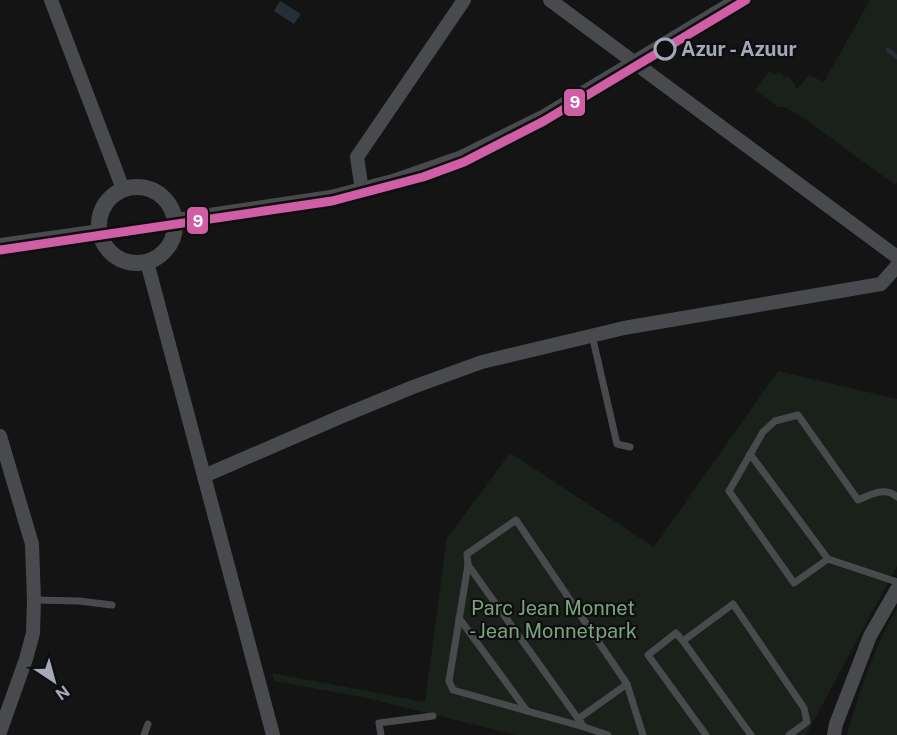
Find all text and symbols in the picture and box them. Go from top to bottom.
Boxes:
place label: Azur - Azuur [681,37,797,61]
marker: Azur - Azuur [654,38,676,60]
line badge: 9 [563,88,586,117]
text: 9 [570,93,580,112]
line badge: 9 [186,206,209,235]
text: 9 [193,212,203,231]
park label: Parc Jean Monnet - Jean Monnetpark [469,596,637,643]
north arrow [24,651,84,711]
text: N [52,681,73,704]

